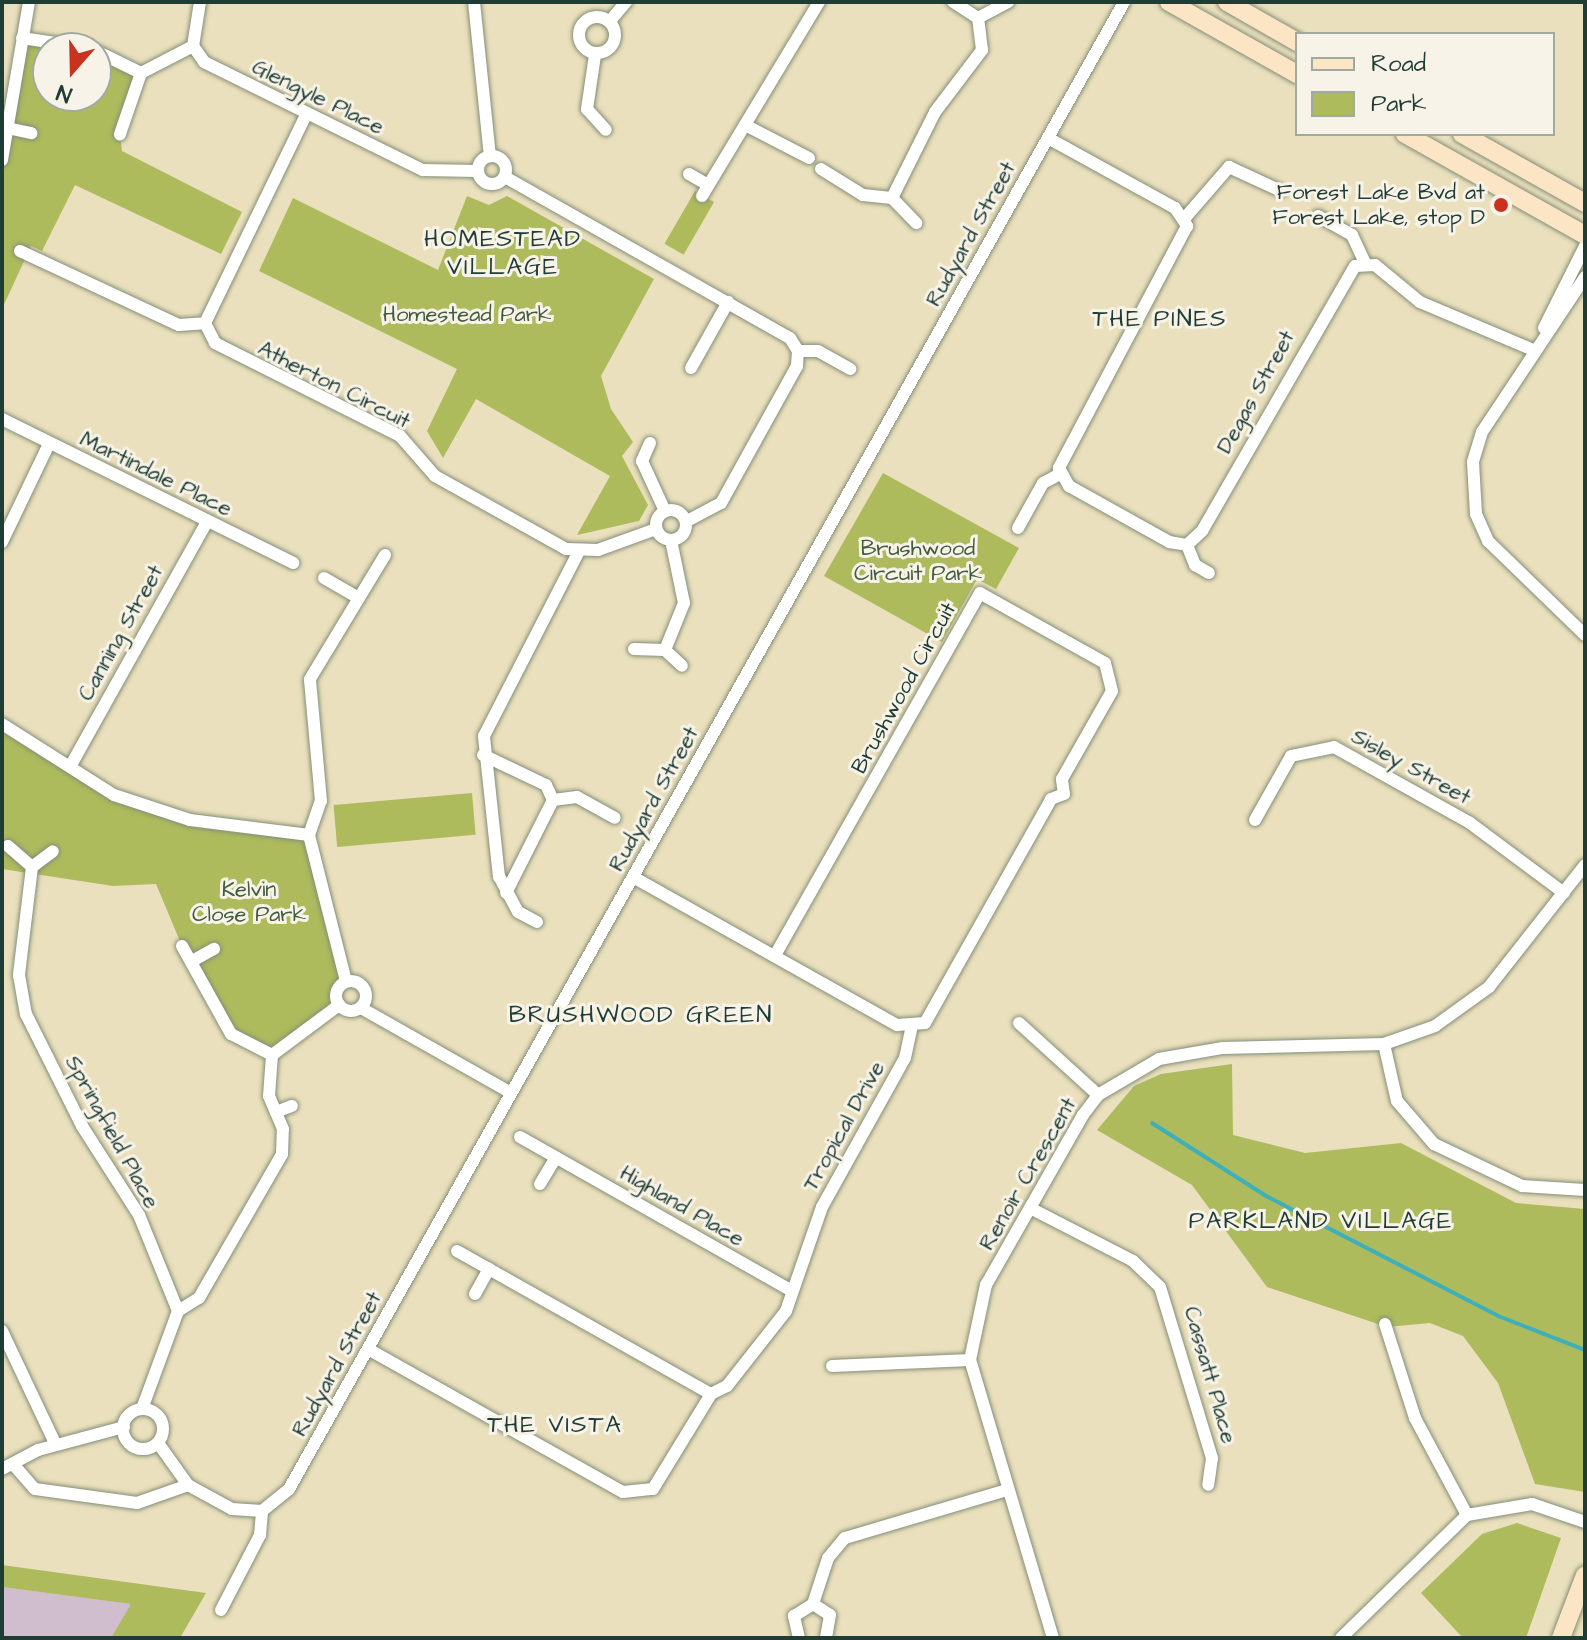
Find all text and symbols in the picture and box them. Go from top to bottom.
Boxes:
north arrow [32,32,112,112]
legend [1295,32,1555,136]
text: Road [1371,47,1426,81]
street label: Glengyle Place [248,54,388,140]
text: N [53,76,76,110]
text: Park [1371,87,1427,121]
street label: Rudyard Street [920,157,1022,311]
place label: Forest Lake Bvd at Forest Lake, stop D [1272,179,1485,230]
marker: Forest Lake Bvd at Forest Lake, stop D [1492,196,1510,214]
district label: HOMESTEAD VILLAGE [424,226,582,282]
park label: Homestead Park [383,302,551,328]
district label: THE PINES [1093,306,1227,334]
street label: Degas Street [1211,326,1301,458]
street label: Atherton Circuit [253,335,415,435]
street label: Martindale Place [76,426,236,522]
park label: Brushwood Circuit Park [854,535,982,586]
street label: Canning Street [73,561,169,705]
street label: Brushwood Circuit [846,598,962,778]
street label: Rudyard Street [603,722,705,876]
street label: Sisley Street [1347,723,1475,811]
park label: Kelvin Close Park [192,876,306,928]
district label: BRUSHWOOD GREEN [509,1002,773,1030]
street label: Springfield Place [59,1051,165,1213]
street label: Tropical Drive [797,1057,891,1195]
street label: Renoir Crescent [974,1093,1082,1255]
street label: Highland Place [615,1160,749,1252]
district label: PARKLAND VILLAGE [1189,1208,1453,1236]
street label: Rudyard Street [286,1287,388,1441]
street label: Cassatt Place [1178,1304,1242,1446]
district label: THE VISTA [487,1412,623,1440]

